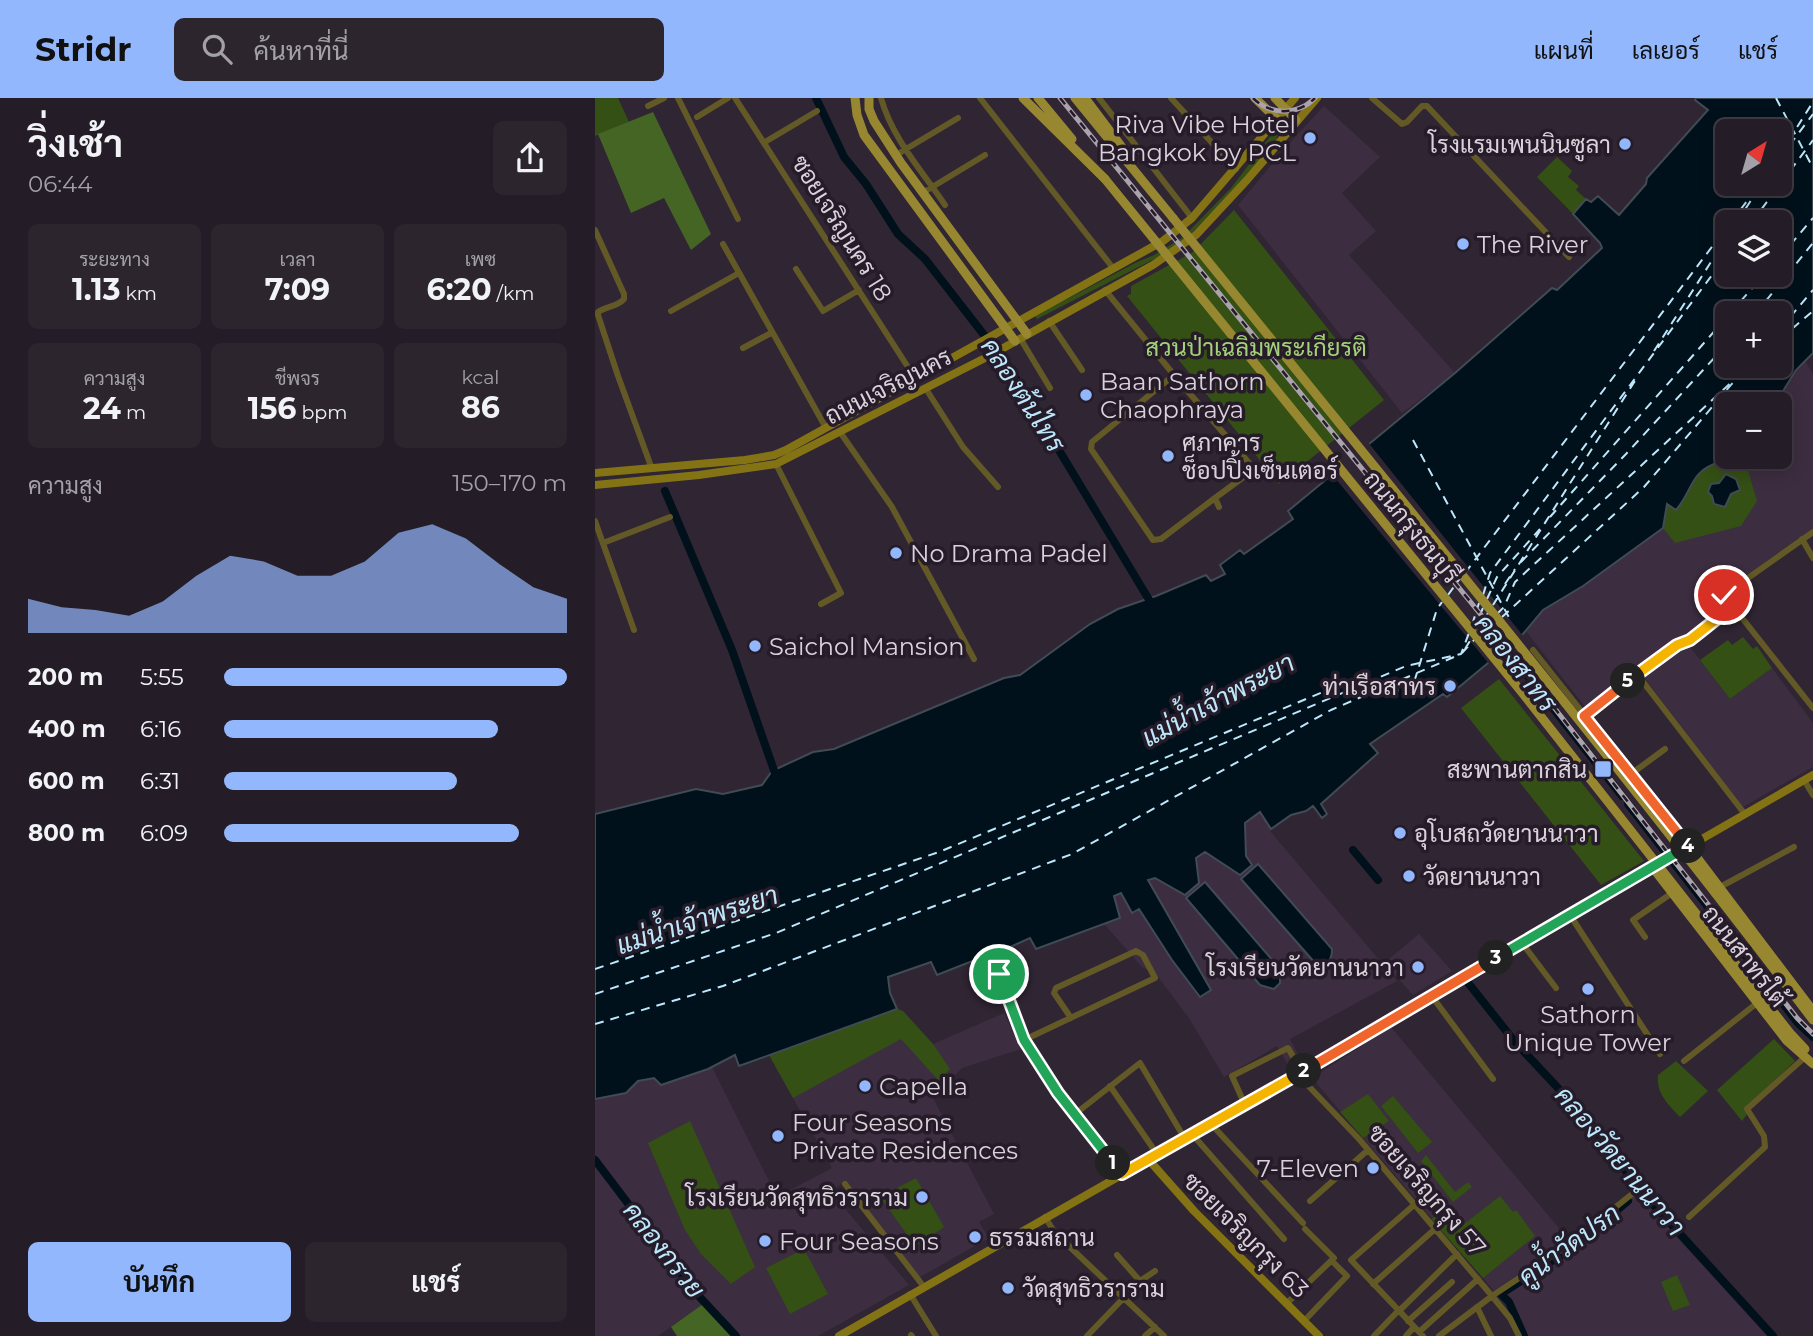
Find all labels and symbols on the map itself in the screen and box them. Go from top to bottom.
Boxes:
place label: Riva Vibe Hotel Bangkok by PCL [1098,110,1296,167]
north arrow [1715,119,1792,196]
place label: โรงแรมเพนนินซูลา [1426,129,1611,162]
marker: Riva Vibe Hotel Bangkok by PCL [1302,130,1318,146]
marker: โรงแรมเพนนินซูลา [1617,136,1633,152]
street label: ซอยเจริญนคร 18 [786,150,898,306]
place label: The River [1477,230,1588,259]
marker: The River [1455,236,1471,252]
water label: คลองต้นไทร [974,332,1073,459]
park label: สวนป่าเฉลิมพระเกียรติ [1145,333,1367,362]
street label: ถนนเจริญนคร [820,342,956,430]
place label: Baan Sathorn Chaophraya [1100,367,1265,424]
marker: Baan Sathorn Chaophraya [1078,387,1094,403]
place label: ศุภาคาร ช็อปปิ้งเซ็นเตอร์ [1182,428,1338,485]
marker: ศุภาคาร ช็อปปิ้งเซ็นเตอร์ [1160,448,1176,464]
street label: ถนนกรุงธนบุรี [1356,465,1466,590]
place label: No Drama Padel [910,539,1108,568]
marker: No Drama Padel [888,545,904,561]
pin [1694,565,1754,625]
water label: คลองสาทร [1468,608,1565,719]
place label: Saichol Mansion [769,632,964,661]
marker: Saichol Mansion [747,638,763,654]
water label: แม่น้ำเจ้าพระยา [1134,642,1300,754]
pin: 5 [1611,664,1645,698]
place label: ท่าเรือสาทร [1323,672,1436,701]
marker: ท่าเรือสาทร [1442,678,1458,694]
place label: สะพานตากสิน [1447,755,1587,784]
marker: สะพานตากสิน [1593,759,1613,779]
place label: อุโบสถวัดยานนาวา [1414,818,1599,850]
marker: อุโบสถวัดยานนาวา [1392,825,1408,841]
pin: 4 [1671,828,1705,864]
place label: วัดยานนาวา [1423,862,1541,891]
marker: วัดยานนาวา [1401,868,1417,884]
water label: แม่น้ำเจ้าพระยา [611,874,782,961]
street label: ถนนสาทรใต้ [1696,899,1795,1013]
pin: 3 [1479,940,1513,976]
pin [969,944,1029,1004]
place label: โรงเรียนวัดยานนาวา [1204,952,1404,982]
marker: โรงเรียนวัดยานนาวา [1410,959,1426,975]
marker: Sathorn Unique Tower [1580,981,1596,997]
place label: Sathorn Unique Tower [1505,1000,1671,1057]
pin: 2 [1287,1054,1321,1088]
place label: Capella [879,1072,968,1101]
marker: Capella [857,1078,873,1094]
water label: คลองวัดยานนาวา [1548,1080,1692,1242]
place label: Four Seasons Private Residences [792,1108,1018,1165]
street label: ซอยเจริญกรุง 57 [1360,1118,1492,1263]
marker: Four Seasons Private Residences [770,1128,786,1144]
pin: 1 [1095,1146,1131,1180]
place label: 7-Eleven [1257,1154,1359,1183]
marker: 7-Eleven [1365,1160,1381,1176]
street label: ซอยเจริญกรุง 63 [1176,1166,1315,1305]
place label: โรงเรียนวัดสุทธิวราราม [684,1182,908,1214]
marker: โรงเรียนวัดสุทธิวราราม [914,1189,930,1205]
water label: คูน้ำวัดปรก [1509,1193,1627,1294]
water label: คลองกรวย [616,1195,712,1305]
place label: ธรรมสถาน [989,1223,1095,1252]
place label: Four Seasons [779,1227,939,1256]
marker: ธรรมสถาน [967,1229,983,1245]
marker: Four Seasons [757,1233,773,1249]
place label: วัดสุทธิวราราม [1022,1274,1165,1305]
marker: วัดสุทธิวราราม [1000,1280,1016,1296]

